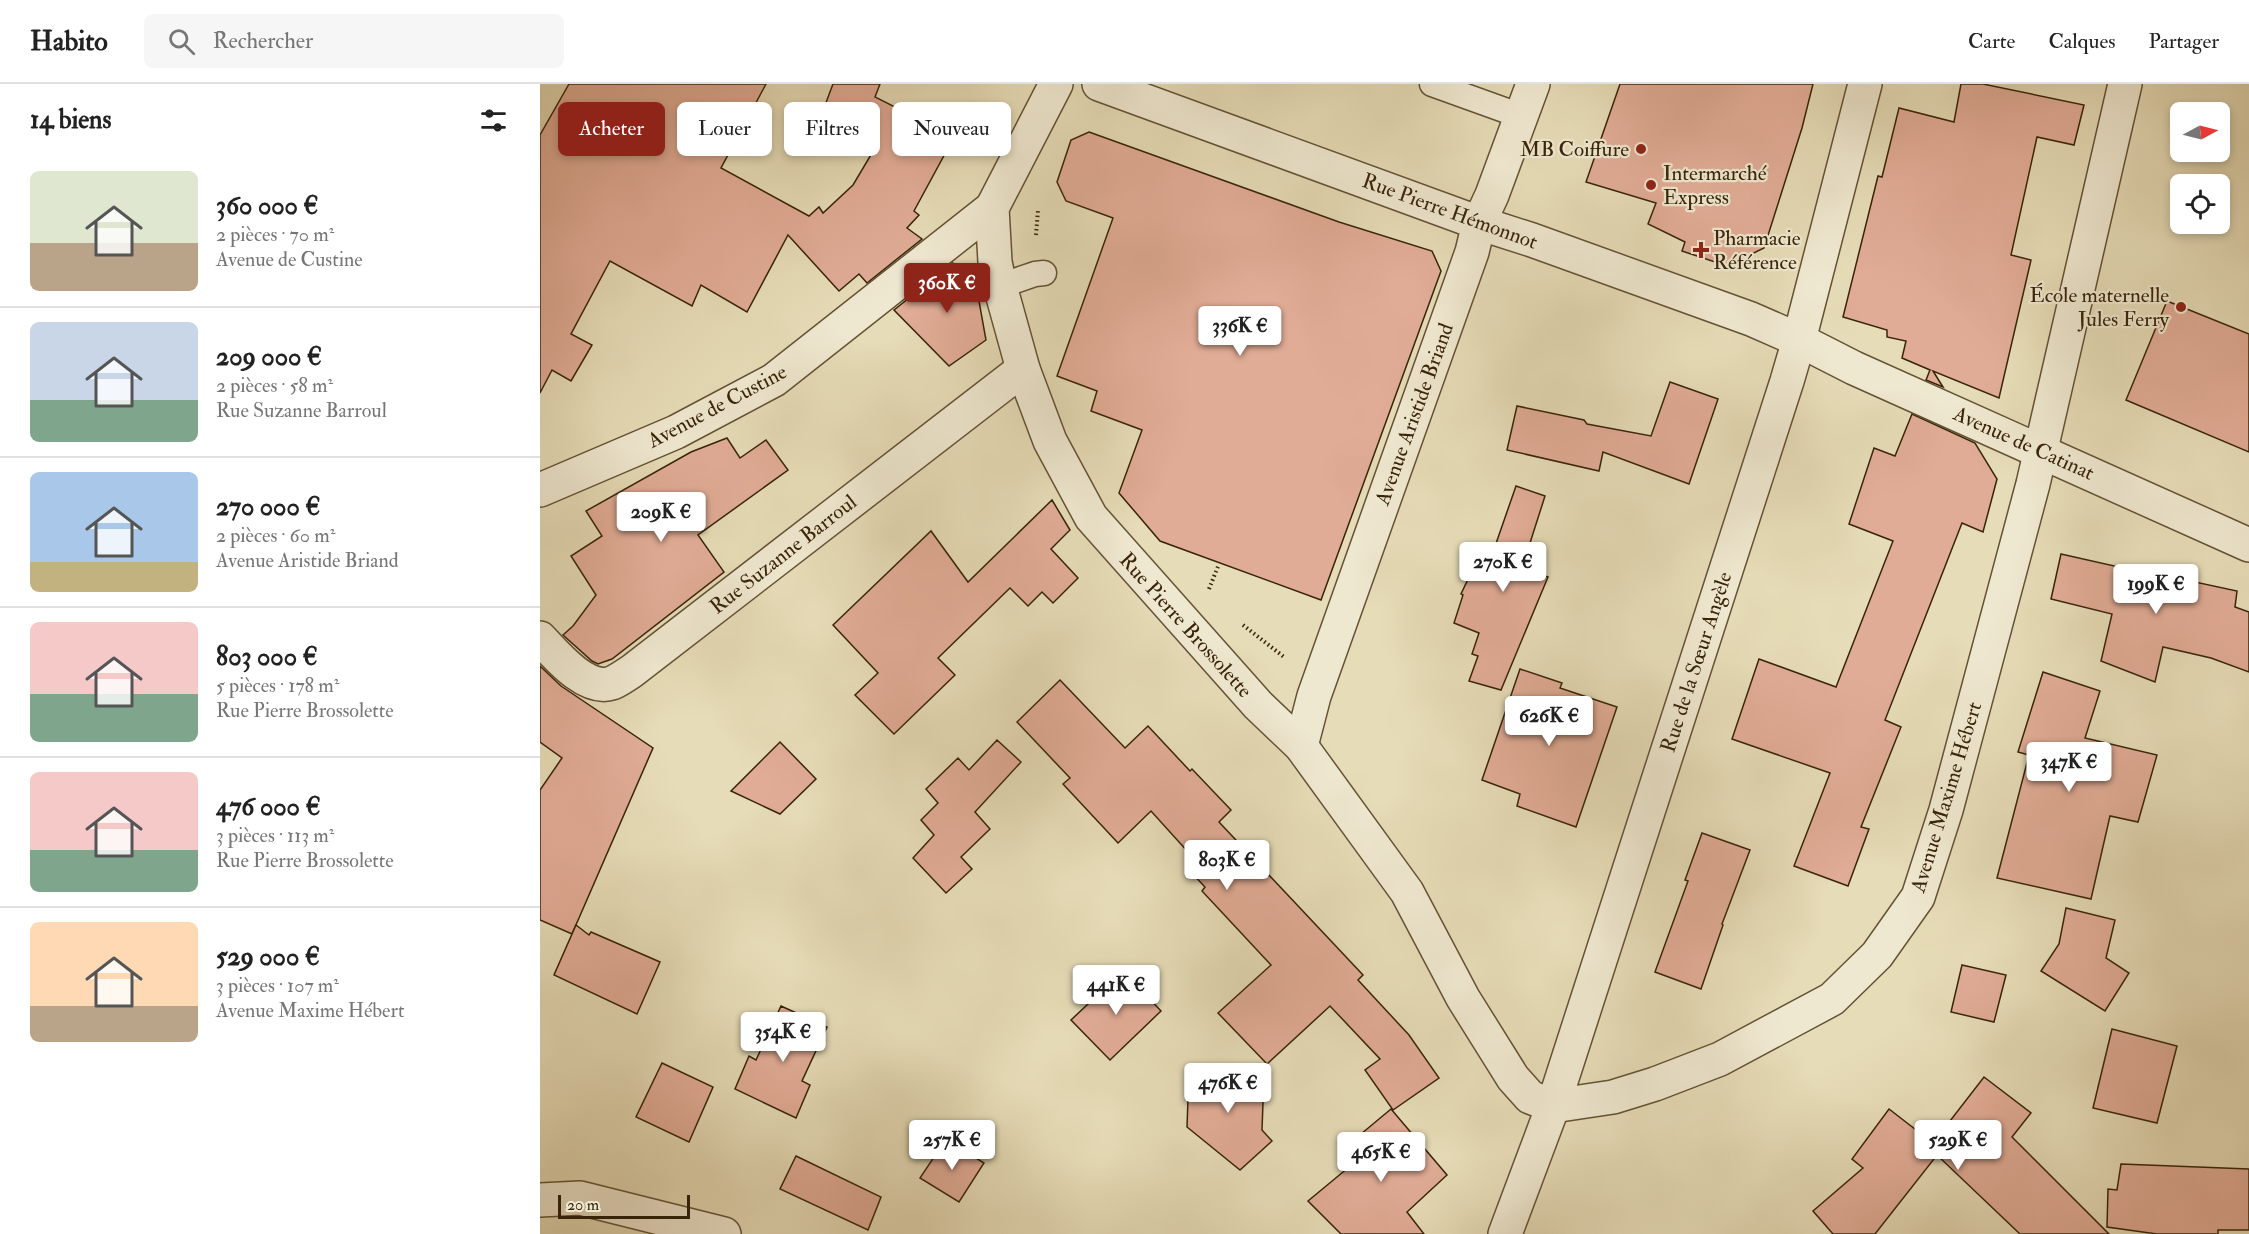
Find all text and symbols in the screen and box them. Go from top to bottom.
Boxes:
search box [144,14,564,68]
text: Habito [30,24,108,59]
icon: search [165,25,198,58]
text: Rechercher [213,27,313,55]
text: Carte [1968,28,2015,55]
text: Calques [2048,28,2115,55]
text: Partager [2148,28,2219,55]
chip: Acheter [558,102,665,156]
chip: Louer [677,102,772,156]
chip: Filtres [784,102,880,156]
chip: Nouveau [892,102,1011,156]
north arrow [2170,102,2230,162]
map controls [2170,102,2230,234]
text: 14 biens [30,104,111,136]
icon: filters [477,104,510,137]
place label: MB Coiffure [1520,136,1629,163]
marker: MB Coiffure [1634,142,1648,156]
place label: Intermarché Express [1663,160,1767,211]
street label: Rue Pierre Hémonnot [1358,167,1541,256]
button: locate [2170,174,2230,234]
marker: Intermarché Express [1644,178,1658,192]
text: 360 000 € [216,190,319,222]
icon: home [78,195,150,267]
text: 2 pièces · 70 m² [216,222,334,247]
place label: Pharmacie Référence [1713,225,1801,276]
marker: Pharmacie Référence [1694,243,1708,257]
text: Avenue de Custine [216,247,363,272]
pin: 360K € [898,263,996,314]
text: 360K € [918,270,976,295]
place label: École maternelle Jules Ferry [2030,282,2170,333]
marker: École maternelle Jules Ferry [2174,300,2188,314]
pin: 336K € [1191,306,1289,357]
text: 336K € [1212,313,1268,338]
street label: Avenue Aristide Briand [1369,319,1460,510]
text: 209 000 € [216,341,322,373]
icon: home [78,346,150,418]
street label: Avenue de Custine [642,358,792,455]
text: 2 pièces · 58 m² [216,373,333,398]
text: Rue Suzanne Barroul [216,398,387,423]
street label: Avenue de Catinat [1948,400,2099,487]
street label: Rue Suzanne Barroul [704,488,863,620]
text: 270 000 € [216,491,320,523]
pin: 209K € [612,492,710,543]
icon: home [78,496,150,568]
text: 209K € [631,499,691,524]
text: 2 pièces · 60 m² [216,523,335,548]
pin: 270K € [1454,542,1552,593]
street label: Rue Pierre Brossolette [1113,547,1258,704]
text: Avenue Aristide Briand [216,548,399,573]
text: 270K € [1473,549,1533,574]
pin: 199K € [2107,564,2205,615]
street label: Rue de la Sœur Angèle [1655,568,1738,756]
text: 199K € [2127,571,2185,596]
text: 803 000 € [216,641,318,673]
icon: home [78,646,150,718]
text: 5 pièces · 178 m² [216,673,339,698]
pin: 626K € [1500,696,1598,747]
text: Rue Pierre Brossolette [216,698,394,723]
street label: Avenue Maxime Hébert [1904,698,1988,897]
text: 626K € [1519,703,1579,728]
pin: 347K € [2020,742,2118,793]
text: 347K € [2040,749,2098,774]
text: 476 000 € [216,791,321,823]
icon: home [78,796,150,868]
text: 3 pièces · 113 m² [216,823,334,848]
pin: 803K € [1178,840,1276,891]
text: 803K € [1198,847,1256,872]
text: Rue Pierre Brossolette [216,848,394,873]
text: 529 000 € [216,941,320,973]
icon: home [78,946,150,1018]
pin: 441K € [1067,965,1165,1016]
text: 441K € [1087,972,1145,997]
text: 3 pièces · 107 m² [216,973,339,998]
text: Avenue Maxime Hébert [216,998,404,1023]
pin: 354K € [734,1012,832,1063]
text: 354K € [755,1019,811,1044]
pin: 476K € [1179,1063,1277,1114]
text: 476K € [1198,1070,1258,1095]
pin: 257K € [903,1120,1001,1171]
pin: 529K € [1909,1120,2007,1171]
text: 257K € [923,1127,981,1152]
text: 529K € [1929,1127,1987,1152]
pin: 465K € [1332,1132,1430,1183]
text: 465K € [1351,1139,1411,1164]
scale bar [558,1192,690,1220]
text: 20 m [567,1195,599,1215]

